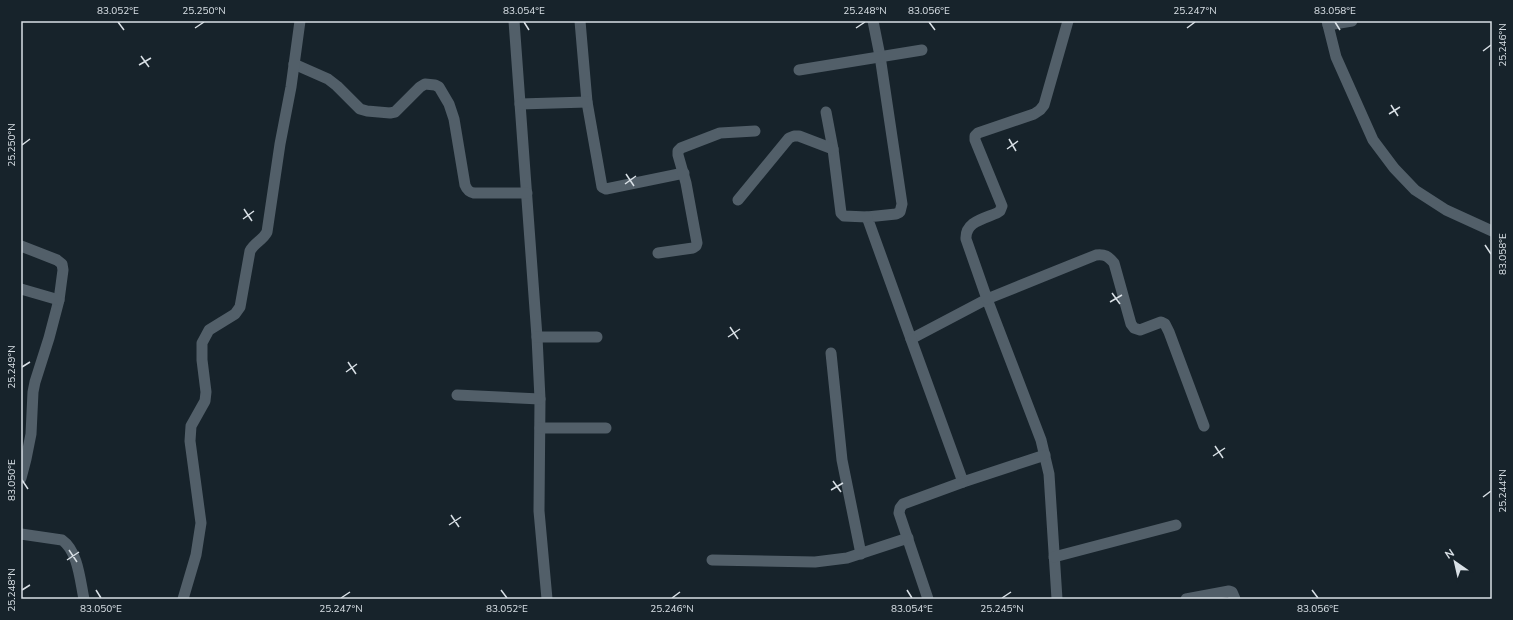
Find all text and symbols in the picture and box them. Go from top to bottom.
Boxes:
text: 83.052°E [97,4,139,18]
text: 25.250°N [182,4,226,18]
text: 83.054°E [503,4,545,18]
text: 25.248°N [843,4,887,18]
text: 83.056°E [908,4,950,18]
text: 25.247°N [1173,4,1217,18]
text: 83.058°E [1314,4,1356,18]
text: 25.246°N [1496,23,1510,67]
text: 25.250°N [5,123,19,167]
text: 83.058°E [1496,233,1510,275]
text: 25.249°N [5,345,19,389]
text: 83.050°E [5,459,19,501]
text: 25.244°N [1496,469,1510,513]
north arrow [1435,542,1475,582]
text: N [1442,546,1457,563]
text: 25.248°N [5,568,19,612]
text: 83.050°E [80,602,122,616]
text: 25.247°N [319,602,363,616]
text: 83.052°E [486,602,528,616]
text: 25.246°N [650,602,694,616]
text: 83.054°E [891,602,933,616]
text: 25.245°N [980,602,1024,616]
text: 83.056°E [1297,602,1339,616]

